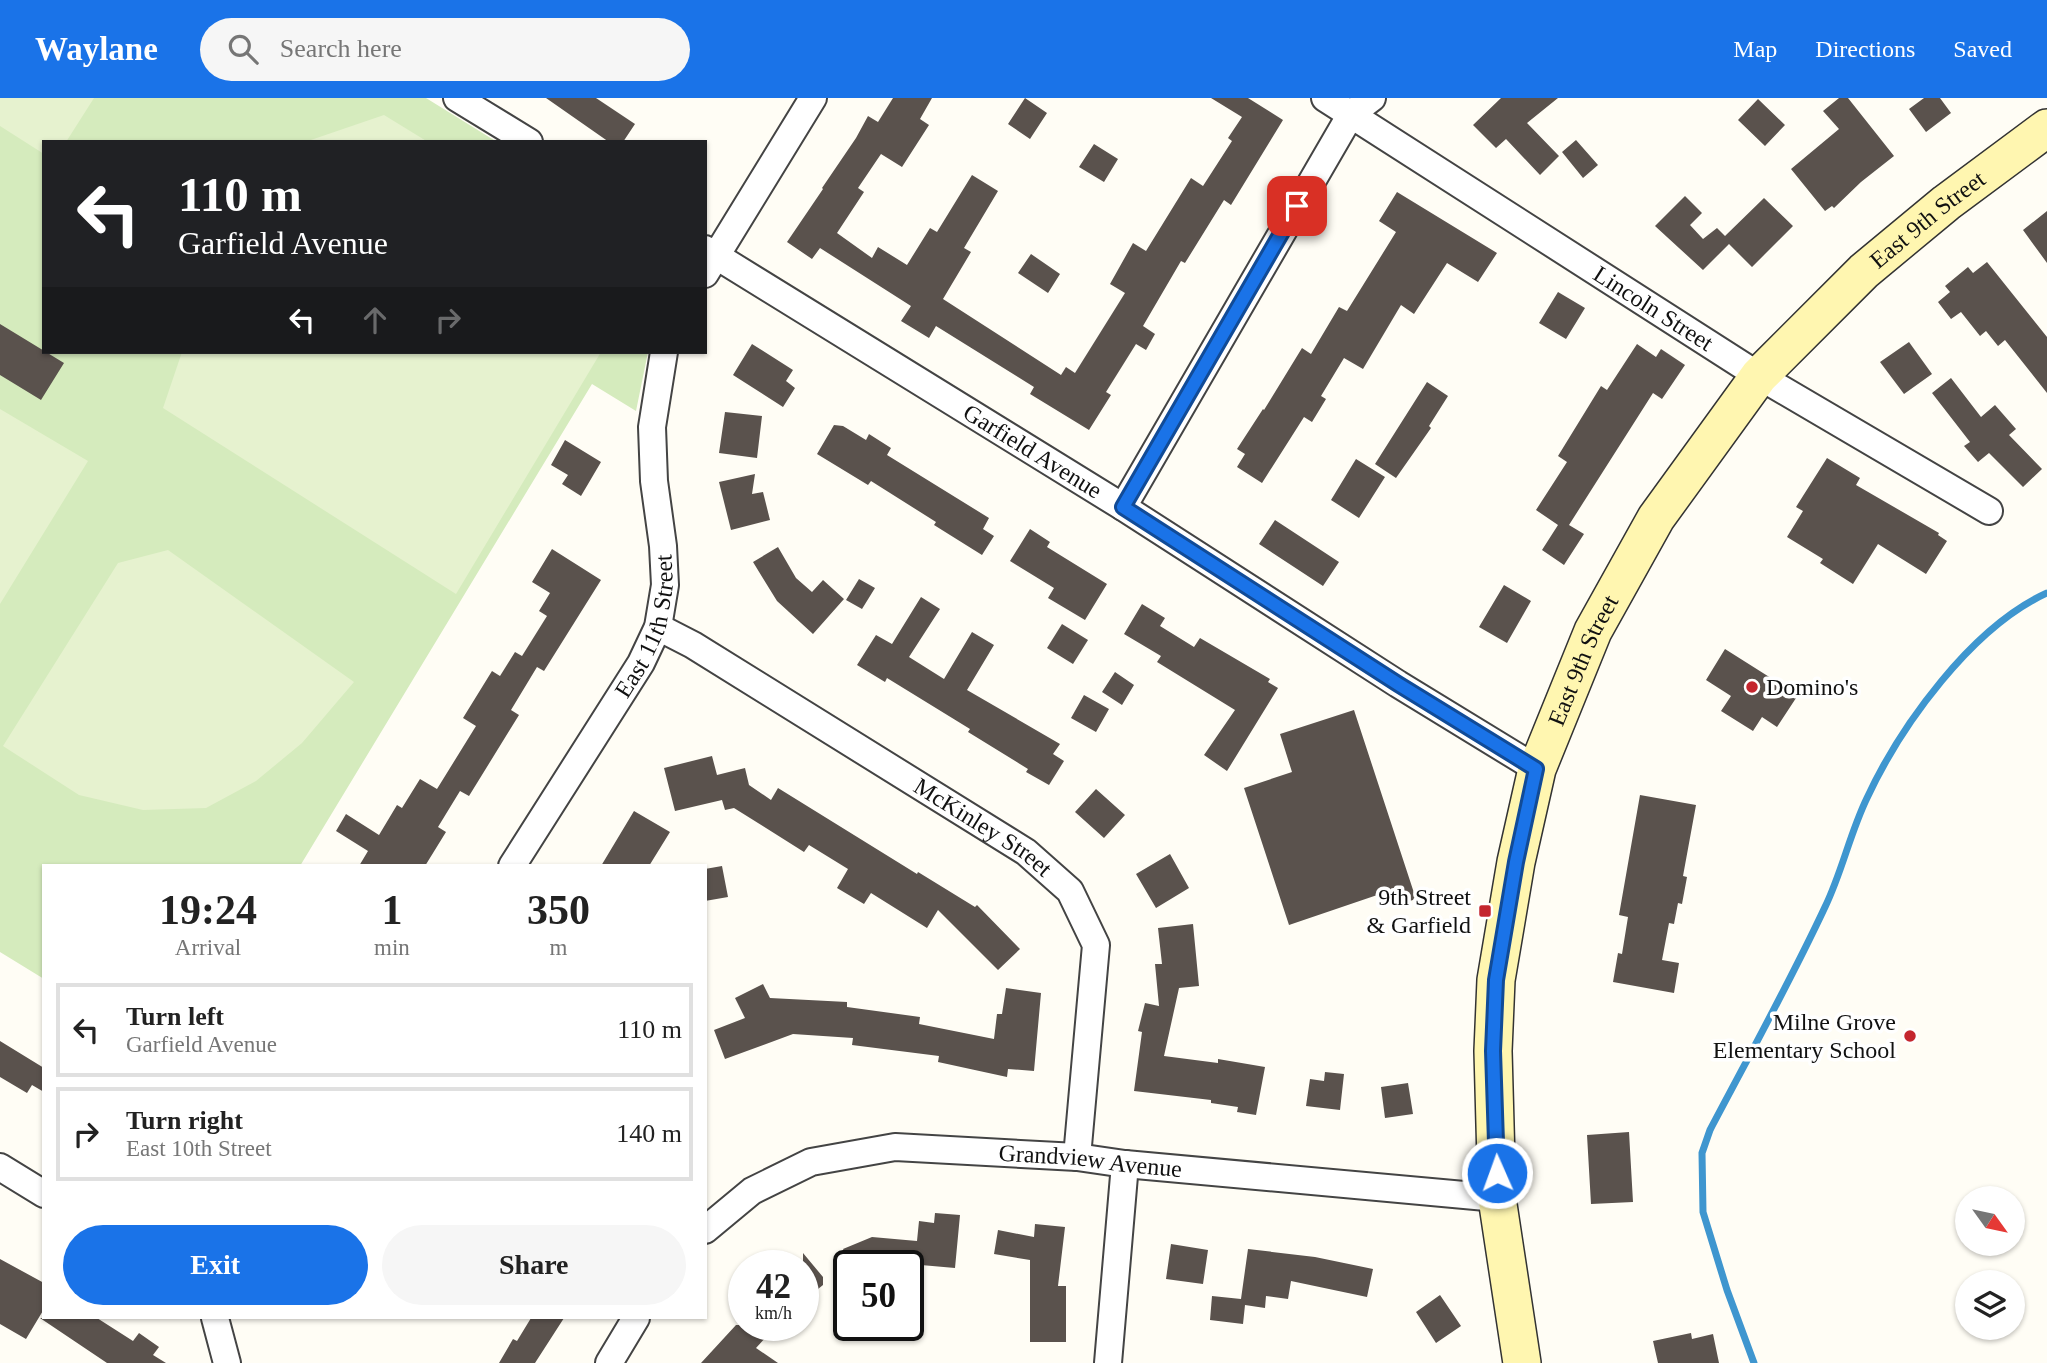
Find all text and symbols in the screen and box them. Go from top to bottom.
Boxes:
search box [200,18,690,81]
icon: search [224,30,262,68]
text: Waylane [35,31,158,67]
text: Search here [280,34,402,63]
text: Map [1733,36,1777,62]
text: Directions [1815,36,1915,62]
text: Saved [1953,36,2012,62]
street label: East 9th Street [1865,165,1990,274]
text: 110 m [178,167,302,222]
icon: left [63,168,154,259]
pin [1267,176,1327,236]
icon: arrive [1278,187,1316,225]
text: Garfield Avenue [178,225,388,261]
street label: Lincoln Street [1589,261,1718,356]
icon: left [283,301,321,339]
icon: ahead [356,301,394,339]
icon: right [429,301,467,339]
street label: Garfield Avenue [959,399,1106,504]
street label: East 11th Street [610,553,678,702]
street label: East 9th Street [1543,590,1624,729]
place label: Domino's [1766,674,1858,700]
marker: Domino's [1744,679,1760,695]
street label: McKinley Street [909,773,1057,882]
place label: 9th Street & Garfield [1366,884,1471,938]
text: 19:24 [159,887,257,933]
text: 1 [381,887,402,933]
text: 350 [527,887,590,933]
marker: 9th Street & Garfield [1477,903,1493,919]
text: Arrival [175,935,241,960]
text: min [374,935,410,960]
text: m [549,935,567,960]
text: Turn left [126,1002,224,1031]
place label: Milne Grove Elementary School [1713,1009,1896,1063]
icon: left [67,1011,105,1049]
text: 110 m [617,1015,682,1044]
marker: Milne Grove Elementary School [1902,1028,1918,1044]
text: Garfield Avenue [126,1032,277,1057]
text: Turn right [126,1106,243,1135]
icon: right [67,1115,105,1153]
text: 140 m [616,1119,682,1148]
text: East 10th Street [126,1136,272,1161]
position arrow [1460,1136,1534,1210]
street label: Grandview Avenue [998,1140,1183,1182]
north arrow [1955,1186,2025,1256]
map controls [1955,1186,2025,1340]
button: Exit [63,1225,368,1305]
button: Share [382,1225,686,1305]
speed limit sign: 50 [833,1250,924,1341]
text: 42 [756,1267,791,1306]
button: layers [1955,1270,2025,1340]
text: km/h [755,1303,792,1323]

